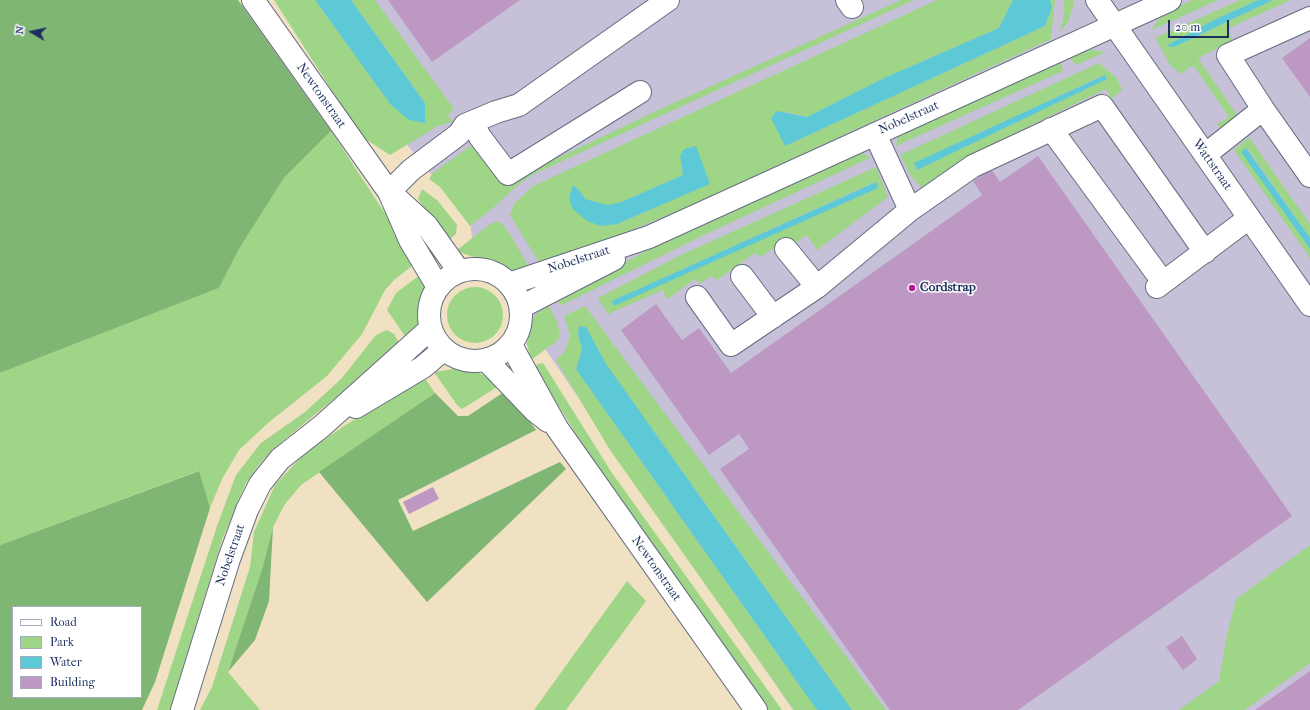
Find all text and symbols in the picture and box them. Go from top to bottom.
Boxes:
north arrow [12,12,52,52]
scale bar [1170,12,1231,38]
text: 20 m [1175,20,1200,34]
text: N [13,25,27,35]
street label: Newtonstraat [293,60,349,132]
street label: Nobelstraat [876,98,942,138]
street label: Wattstraat [1189,136,1235,194]
street label: Nobelstraat [546,243,612,277]
place label: Cordstrap [920,280,976,296]
marker: Cordstrap [907,283,917,293]
street label: Nobelstraat [213,522,249,588]
street label: Newtonstraat [628,533,684,605]
legend [12,606,142,698]
text: Road [50,615,77,629]
text: Park [50,635,74,649]
text: Water [50,655,82,669]
text: Building [50,675,95,689]

